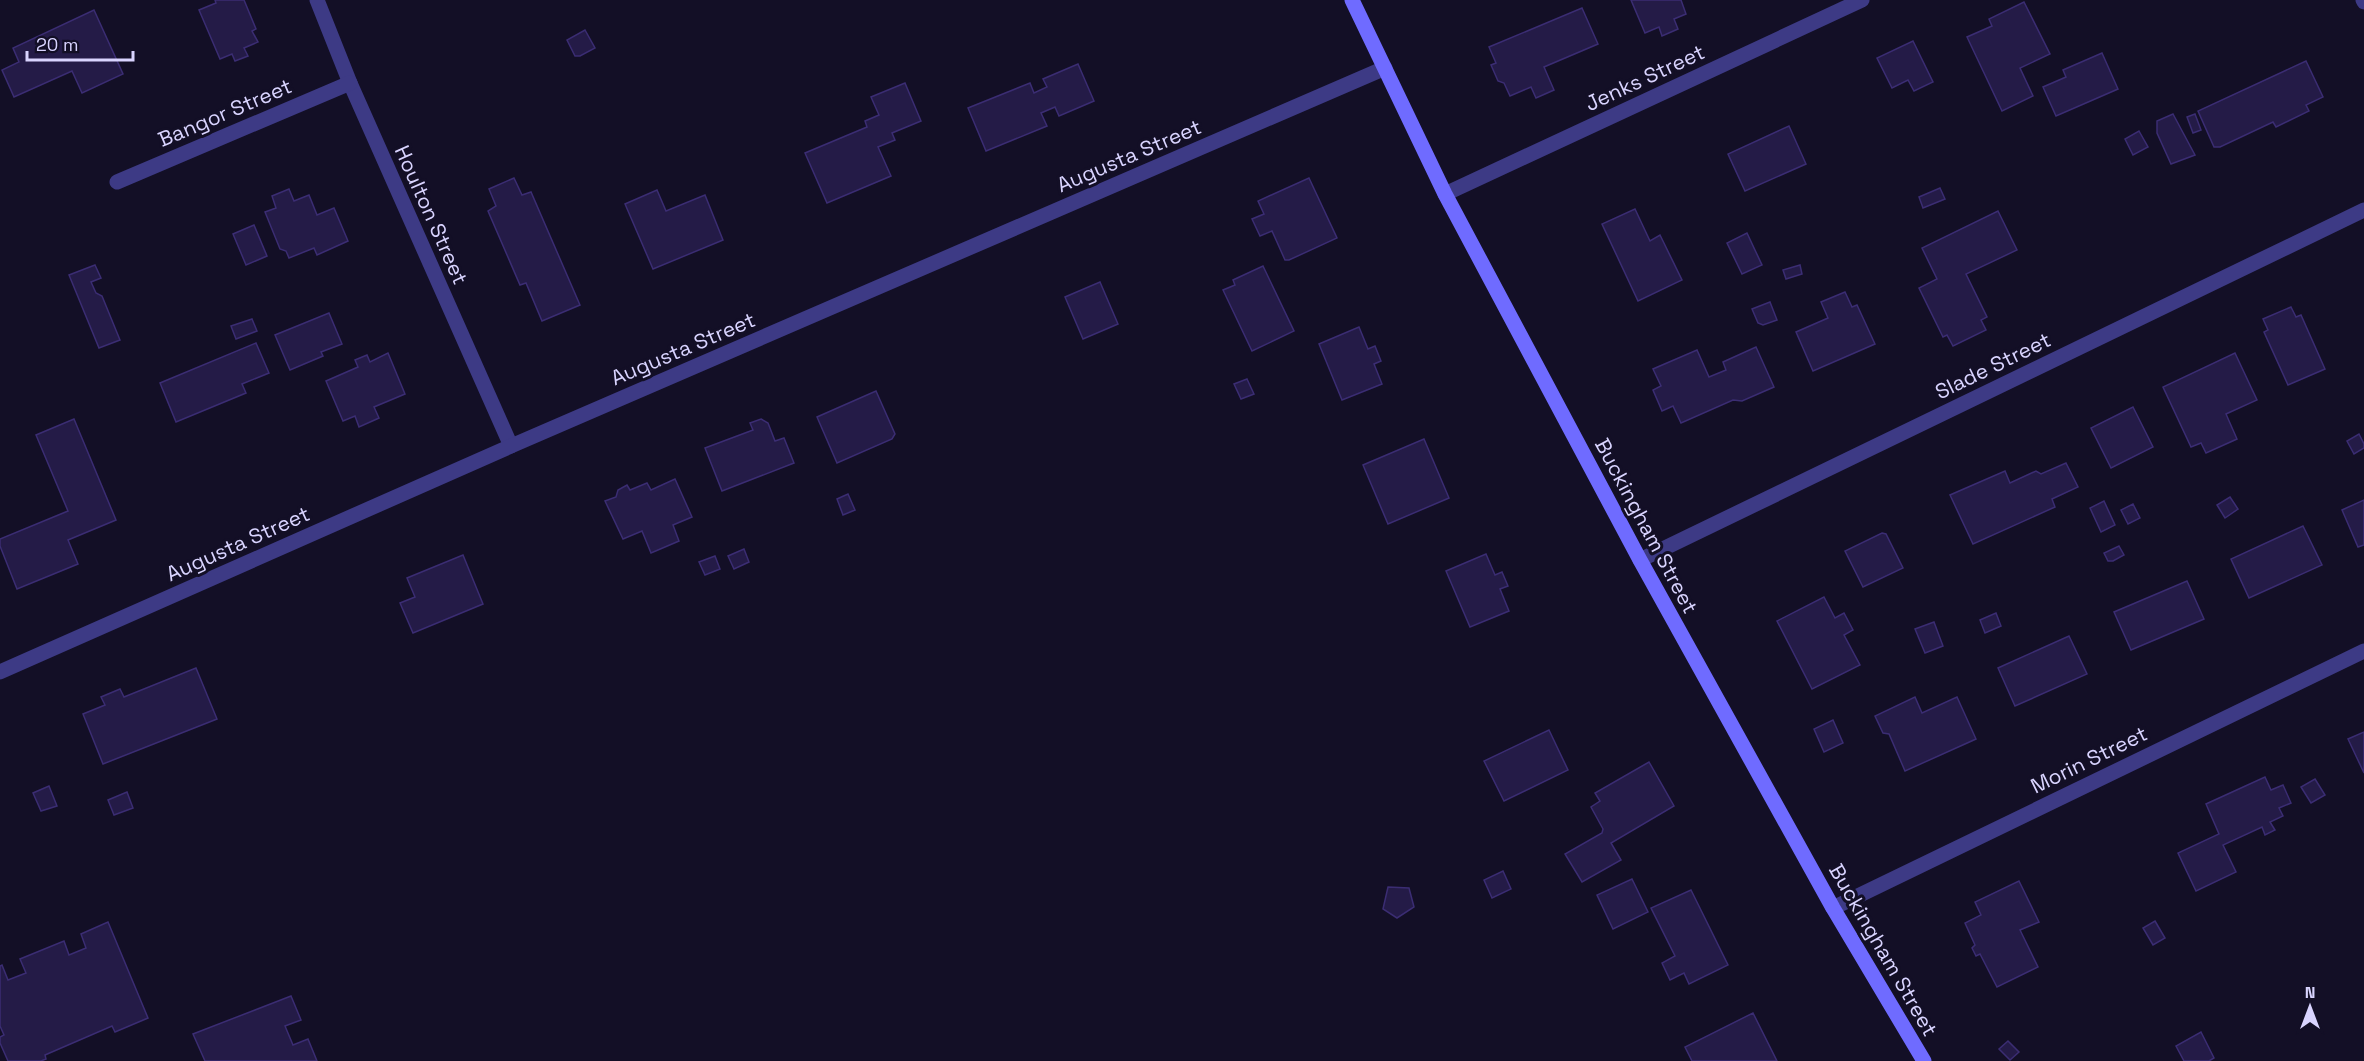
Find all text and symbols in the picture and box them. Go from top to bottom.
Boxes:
scale bar [27,24,134,62]
text: 20 m [36,33,79,56]
street label: Jenks Street [1581,38,1709,117]
street label: Bangor Street [154,72,296,153]
street label: Augusta Street [1052,113,1205,198]
street label: Houlton Street [389,141,474,289]
street label: Augusta Street [606,306,759,391]
street label: Slade Street [1931,326,2055,405]
street label: Buckingham Street [1589,433,1704,618]
street label: Augusta Street [162,500,314,587]
street label: Morin Street [2026,720,2152,799]
street label: Buckingham Street [1823,859,1944,1041]
north arrow [2280,977,2340,1037]
text: N [2305,982,2315,1003]

